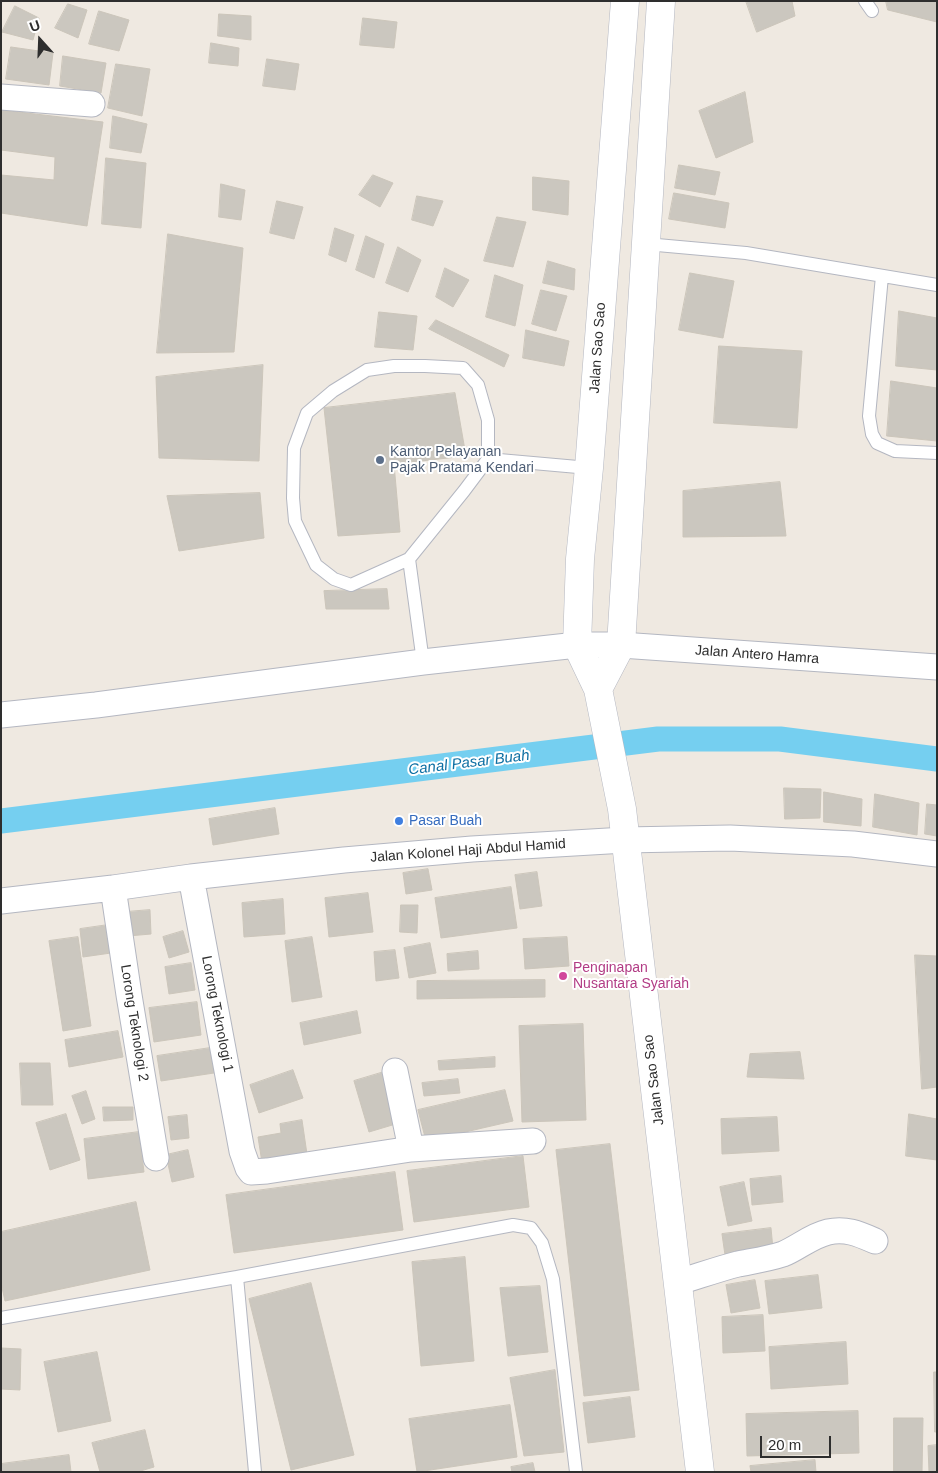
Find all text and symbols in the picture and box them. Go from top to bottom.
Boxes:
north arrow [15,15,65,65]
text: U [27,17,42,35]
street label: Jalan Sao Sao [586,302,610,394]
place label: Kantor Pelayanan Pajak Pratama Kendari [390,444,534,477]
marker: Kantor Pelayanan Pajak Pratama Kendari [374,454,386,466]
street label: Jalan Antero Hamra [694,642,820,668]
water label: Canal Pasar Buah [407,747,531,779]
place label: Pasar Buah [409,813,482,829]
marker: Pasar Buah [393,815,405,827]
street label: Jalan Kolonel Haji Abdul Hamid [370,836,566,866]
street label: Lorong Teknologi 1 [197,954,237,1074]
place label: Penginapan Nusantara Syariah [573,960,689,992]
street label: Lorong Teknologi 2 [116,963,152,1083]
marker: Penginapan Nusantara Syariah [557,970,569,982]
street label: Jalan Sao Sao [640,1034,668,1126]
scale bar [763,1426,834,1458]
text: 20 m [768,1436,801,1453]

